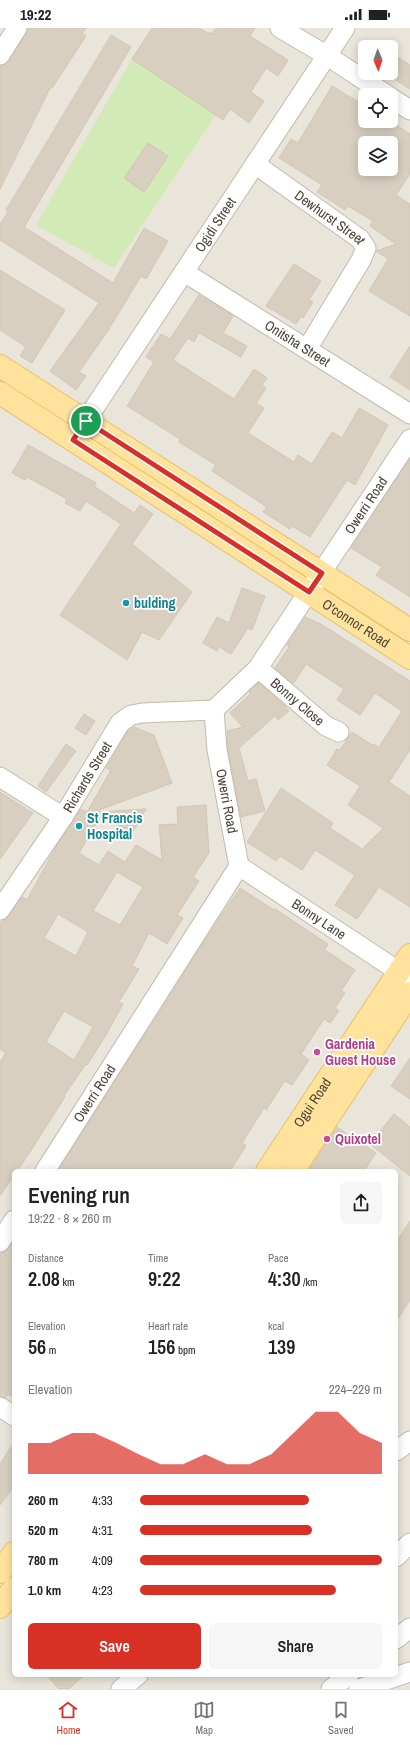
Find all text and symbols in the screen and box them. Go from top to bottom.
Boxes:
text: 19:22 [20,4,51,25]
north arrow [358,40,398,80]
map controls [358,40,398,176]
button: locate [358,88,398,128]
button: layers [358,136,398,176]
street label: Dewhurst Street [291,186,370,247]
street label: Ogidi Street [191,194,240,256]
street label: Onitsha Street [261,316,334,371]
pin [69,404,103,438]
icon: arrive [75,410,97,432]
street label: Owerri Road [340,473,391,538]
place label: bulding [134,594,175,612]
street label: O'connor Road [319,595,393,652]
marker: bulding [121,598,131,608]
street label: Bonny Close [267,674,328,730]
street label: Richards Street [59,738,116,816]
street label: Owerri Road [212,767,242,835]
place label: St Francis Hospital [87,809,143,843]
marker: St Francis Hospital [74,821,84,831]
street label: Bonny Lane [289,895,350,943]
place label: Gardenia Guest House [325,1035,396,1069]
marker: Gardenia Guest House [312,1047,322,1057]
street label: Owerri Road [69,1061,119,1126]
street label: Ogui Road [289,1074,335,1131]
place label: Quixotel [335,1130,381,1148]
marker: Quixotel [322,1134,332,1144]
text: Evening run [28,1180,130,1210]
button: share [340,1182,382,1224]
text: 19:22 · 8 × 260 m [28,1210,111,1227]
text: Distance [28,1251,64,1265]
text: Time [148,1251,168,1265]
text: Pace [268,1251,289,1265]
text: 2.08 [28,1265,60,1292]
text: 9:22 [148,1265,181,1292]
text: 4:30 [268,1265,301,1292]
text: km [60,1275,74,1289]
text: /km [301,1275,318,1289]
text: Elevation [28,1319,66,1333]
text: Heart rate [148,1319,188,1333]
text: kcal [268,1319,284,1333]
text: 56 [28,1333,46,1360]
text: 156 [148,1333,175,1360]
text: 139 [268,1333,295,1360]
text: m [46,1343,56,1357]
text: bpm [175,1343,195,1357]
text: Elevation [28,1381,72,1398]
text: 224–229 m [329,1381,382,1398]
text: 260 m [28,1492,58,1509]
text: 4:33 [92,1492,113,1509]
text: 520 m [28,1522,58,1539]
text: 4:31 [92,1522,113,1539]
text: 780 m [28,1552,58,1569]
text: 4:09 [92,1552,113,1569]
text: 1.0 km [28,1582,61,1599]
text: 4:23 [92,1582,113,1599]
button: Save [28,1623,201,1669]
button: Share [209,1623,382,1669]
tab: Home [56,1699,80,1737]
tab: Map [193,1699,215,1737]
tab: Saved [328,1699,354,1737]

